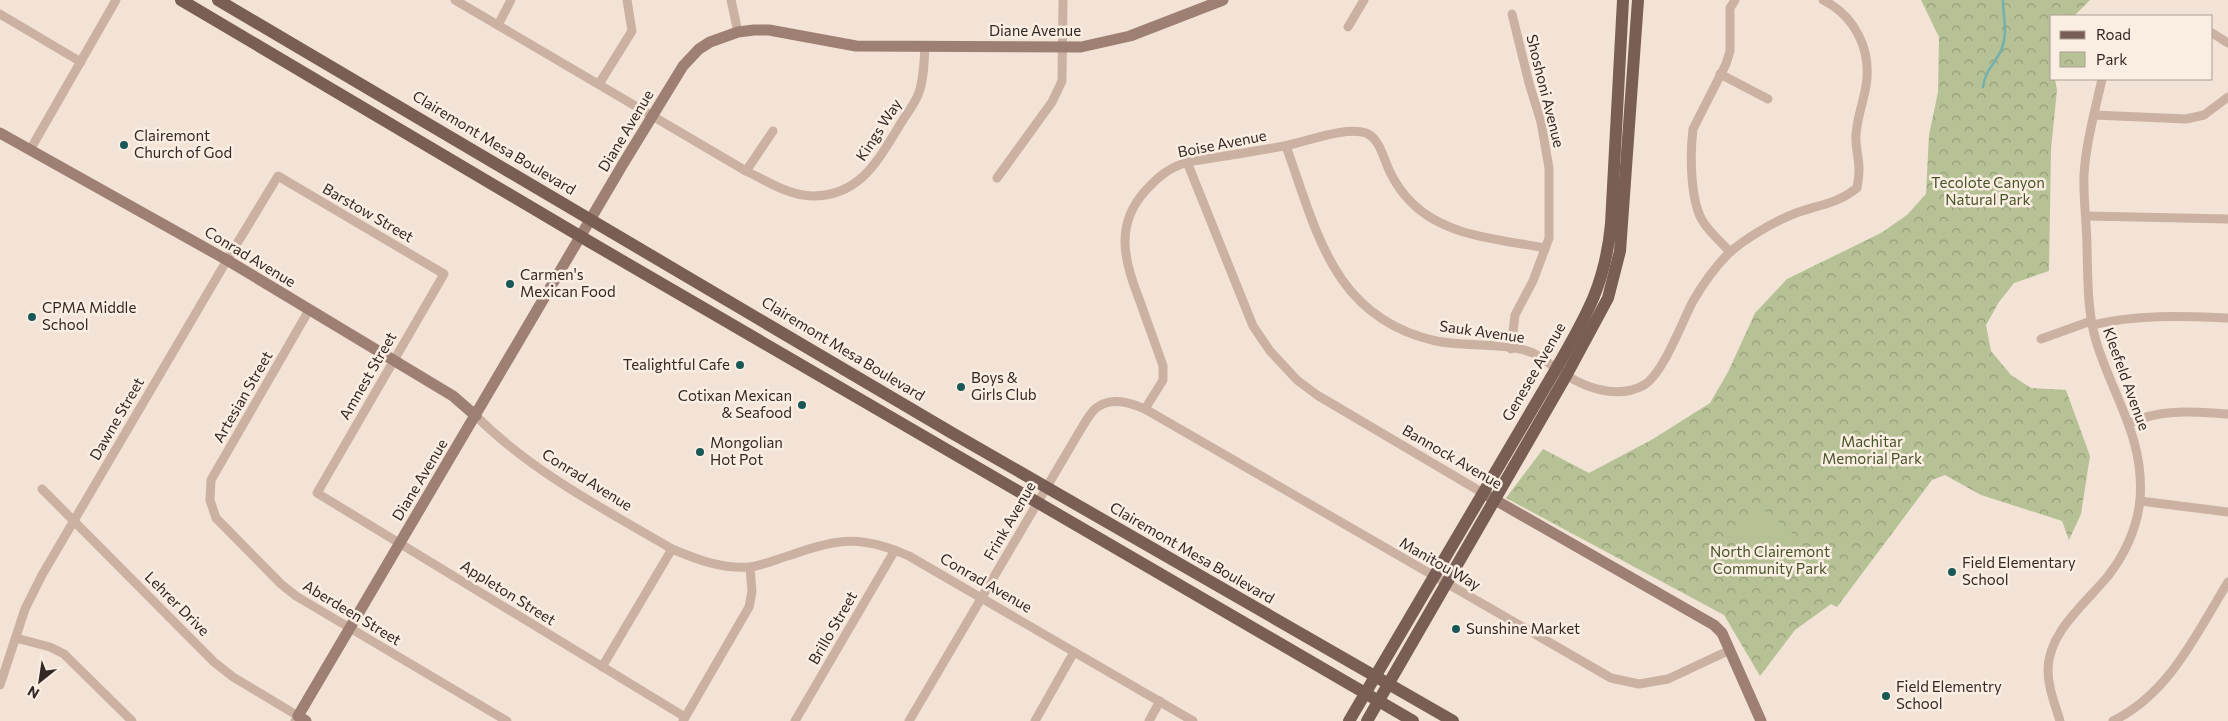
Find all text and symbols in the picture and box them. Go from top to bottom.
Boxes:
legend [2050,15,2213,80]
street label: Diane Avenue [989,21,1081,39]
text: Road [2096,25,2131,43]
street label: Shoshoni Avenue [1523,32,1569,149]
text: Park [2096,50,2127,68]
street label: Clairemont Mesa Boulevard [410,86,579,198]
street label: Diane Avenue [594,86,657,175]
street label: Kings Way [851,95,905,164]
place label: Clairemont Church of God [134,126,232,161]
street label: Boise Avenue [1176,126,1268,160]
marker: Clairemont Church of God [118,139,130,151]
park label: Tecolote Canyon Natural Park [1931,173,2045,208]
street label: Barstow Street [320,179,417,245]
street label: Conrad Avenue [202,222,299,290]
place label: Carmen's Mexican Food [520,265,616,300]
marker: Carmen's Mexican Food [504,278,516,290]
street label: Clairemont Mesa Boulevard [759,292,928,404]
place label: CPMA Middle School [42,298,136,333]
marker: CPMA Middle School [26,311,38,323]
street label: Sauk Avenue [1438,316,1526,346]
street label: Genesee Avenue [1498,319,1569,424]
street label: Kleefeld Avenue [2100,325,2154,433]
street label: Amnest Street [335,328,399,423]
street label: Artesian Street [209,348,276,445]
place label: Tealightful Cafe [623,355,730,373]
marker: Tealightful Cafe [734,359,746,371]
place label: Boys & Girls Club [971,368,1037,403]
street label: Dawne Street [85,374,147,463]
marker: Boys & Girls Club [955,381,967,393]
place label: Cotixan Mexican & Seafood [678,386,792,421]
marker: Cotixan Mexican & Seafood [796,399,808,411]
street label: Bannock Avenue [1399,420,1506,492]
park label: Machitar Memorial Park [1822,432,1922,467]
place label: Mongolian Hot Pot [710,433,783,468]
street label: Diane Avenue [388,435,451,524]
street label: Conrad Avenue [539,444,636,514]
marker: Mongolian Hot Pot [694,446,706,458]
street label: Frink Avenue [979,478,1039,563]
street label: Clairemont Mesa Boulevard [1107,498,1278,607]
street label: Manitou Way [1397,533,1484,594]
park label: North Clairemont Community Park [1710,542,1830,577]
street label: Conrad Avenue [937,549,1036,616]
place label: Field Elementary School [1962,553,2076,588]
street label: Appleton Street [458,556,559,629]
marker: Field Elementary School [1946,566,1958,578]
street label: Lehrer Drive [142,567,214,639]
street label: Aberdeen Street [300,576,405,649]
street label: Brillo Street [804,588,860,667]
place label: Sunshine Market [1466,619,1580,637]
marker: Sunshine Market [1450,623,1462,635]
north arrow [15,656,65,706]
place label: Field Elementry School [1896,677,2002,712]
text: N [24,683,42,703]
marker: Field Elementry School [1880,690,1892,702]

